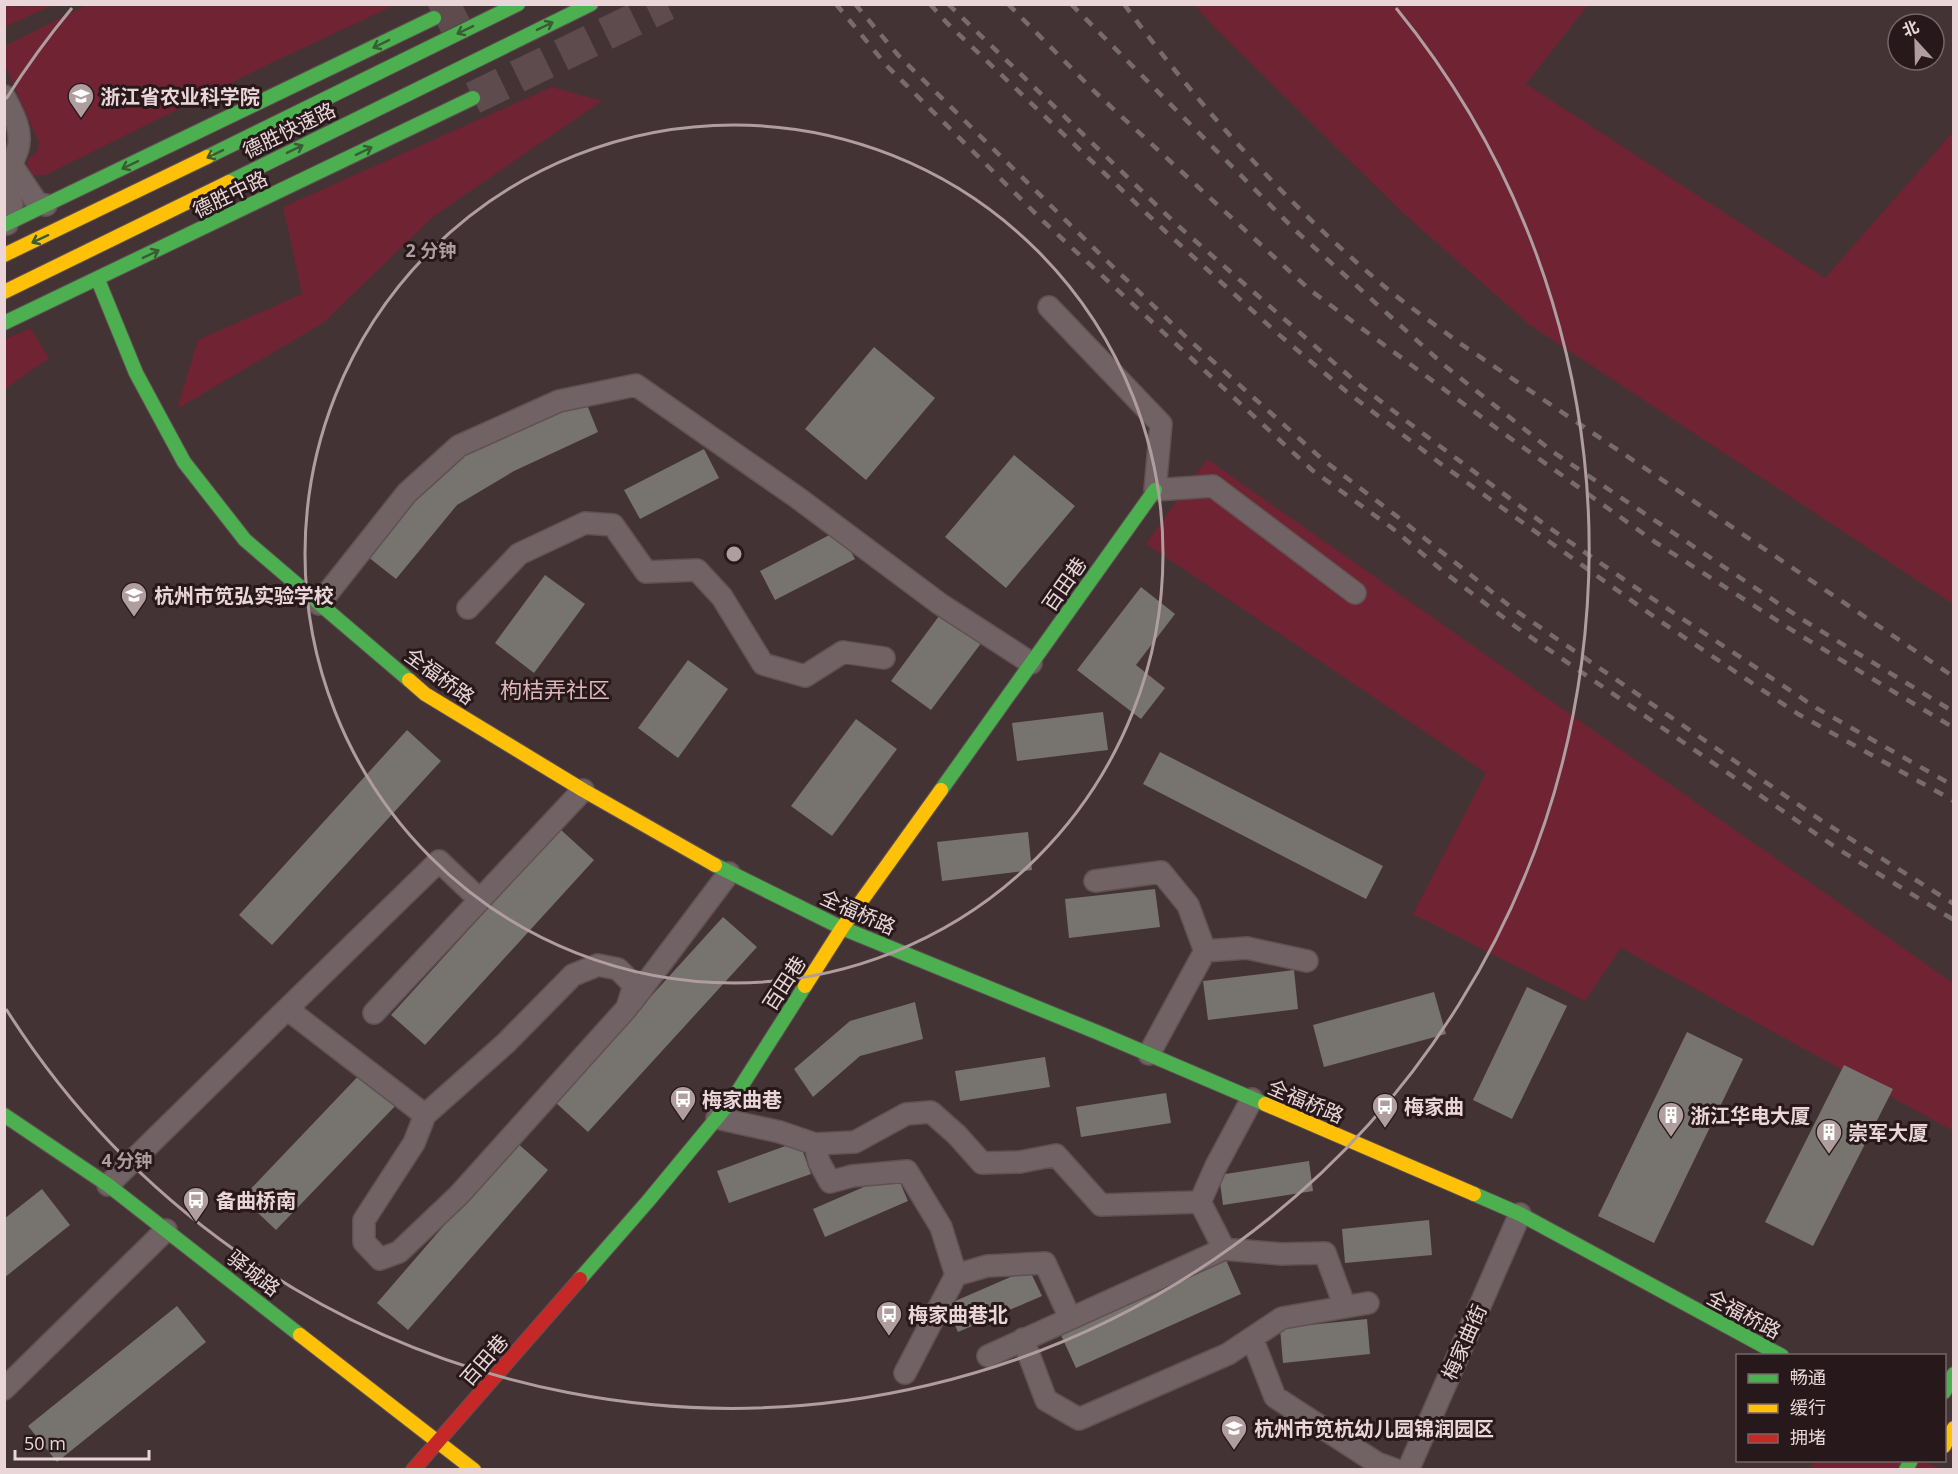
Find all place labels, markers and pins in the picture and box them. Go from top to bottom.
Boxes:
school or university icon: 浙江省农业科学院 [66,81,96,119]
place label: 浙江省农业科学院 [100,83,260,110]
centre of rings [724,544,744,564]
school or university icon: 杭州市笕弘实验学校 [119,580,149,618]
place label: 杭州市笕弘实验学校 [154,582,334,609]
bus stop icon: 梅家曲巷 [668,1084,698,1122]
place label: 梅家曲巷 [702,1086,782,1113]
bus stop icon: 梅家曲 [1370,1091,1400,1129]
place label: 梅家曲 [1404,1093,1464,1120]
building icon: 浙江华电大厦 [1656,1100,1686,1138]
place label: 浙江华电大厦 [1690,1102,1810,1129]
building icon: 崇军大厦 [1814,1117,1844,1155]
place label: 崇军大厦 [1848,1119,1928,1146]
bus stop icon: 备曲桥南 [181,1185,211,1223]
place label: 备曲桥南 [216,1187,296,1214]
bus stop icon: 梅家曲巷北 [874,1299,904,1337]
place label: 梅家曲巷北 [908,1301,1008,1328]
school or university icon: 杭州市笕杭幼儿园锦润园区 [1219,1413,1249,1451]
place label: 杭州市笕杭幼儿园锦润园区 [1254,1415,1494,1442]

